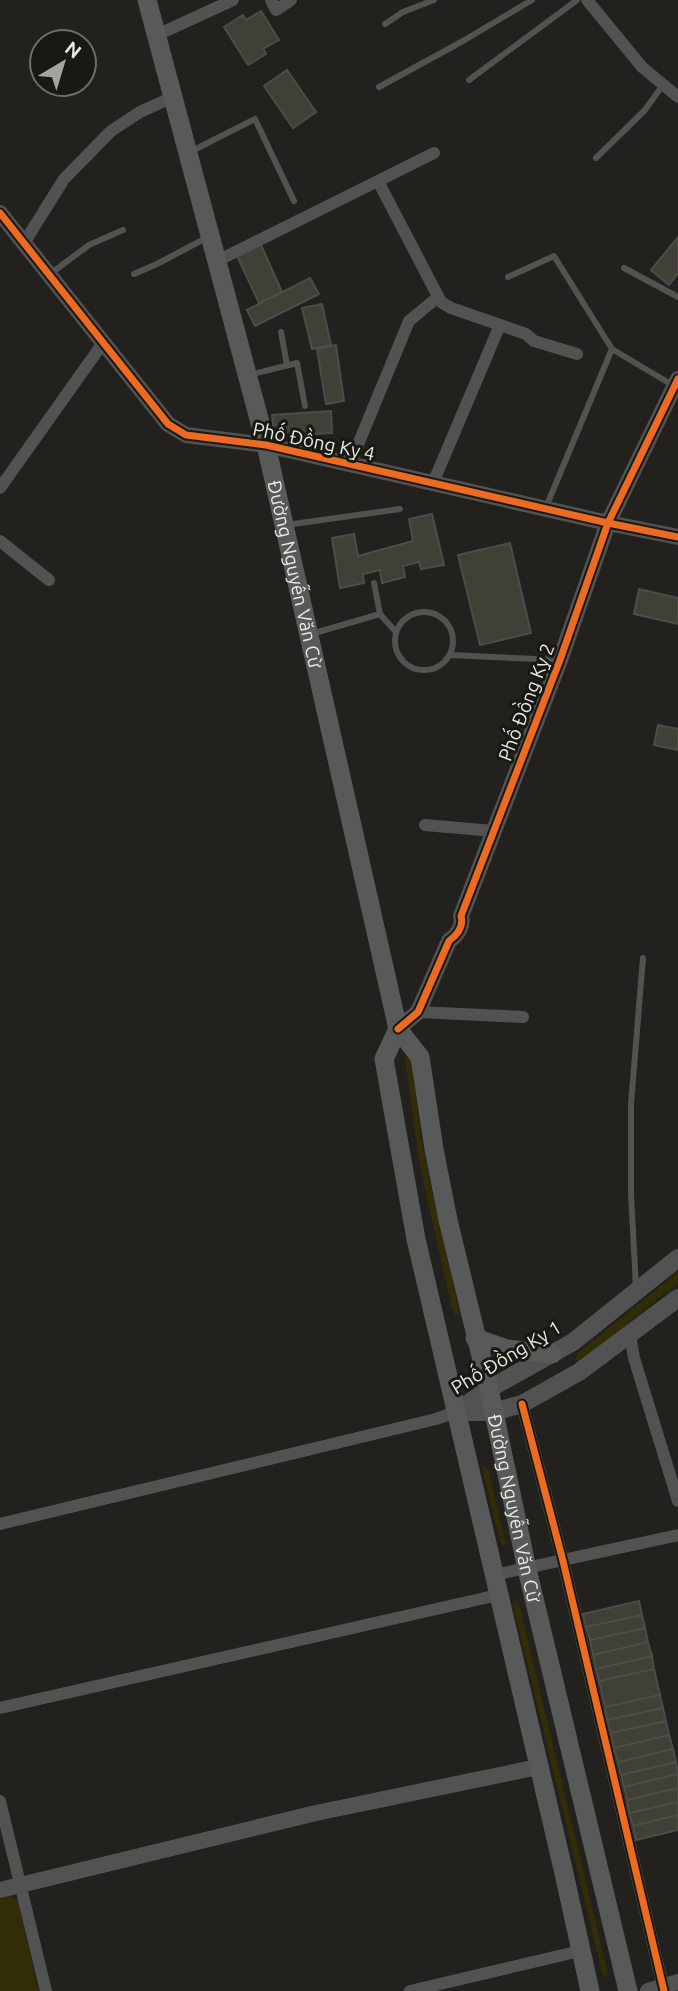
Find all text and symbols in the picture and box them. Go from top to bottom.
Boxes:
north arrow [28,28,98,98]
text: N [61,37,86,63]
street label: Phố Đồng Kỵ 4 [251,416,377,465]
street label: Đường Nguyễn Văn Cừ [263,478,327,671]
street label: Phố Đồng Kỵ 2 [492,639,559,764]
street label: Phố Đồng Kỵ 1 [446,1314,565,1398]
street label: Đường Nguyễn Văn Cừ [484,1412,546,1605]

